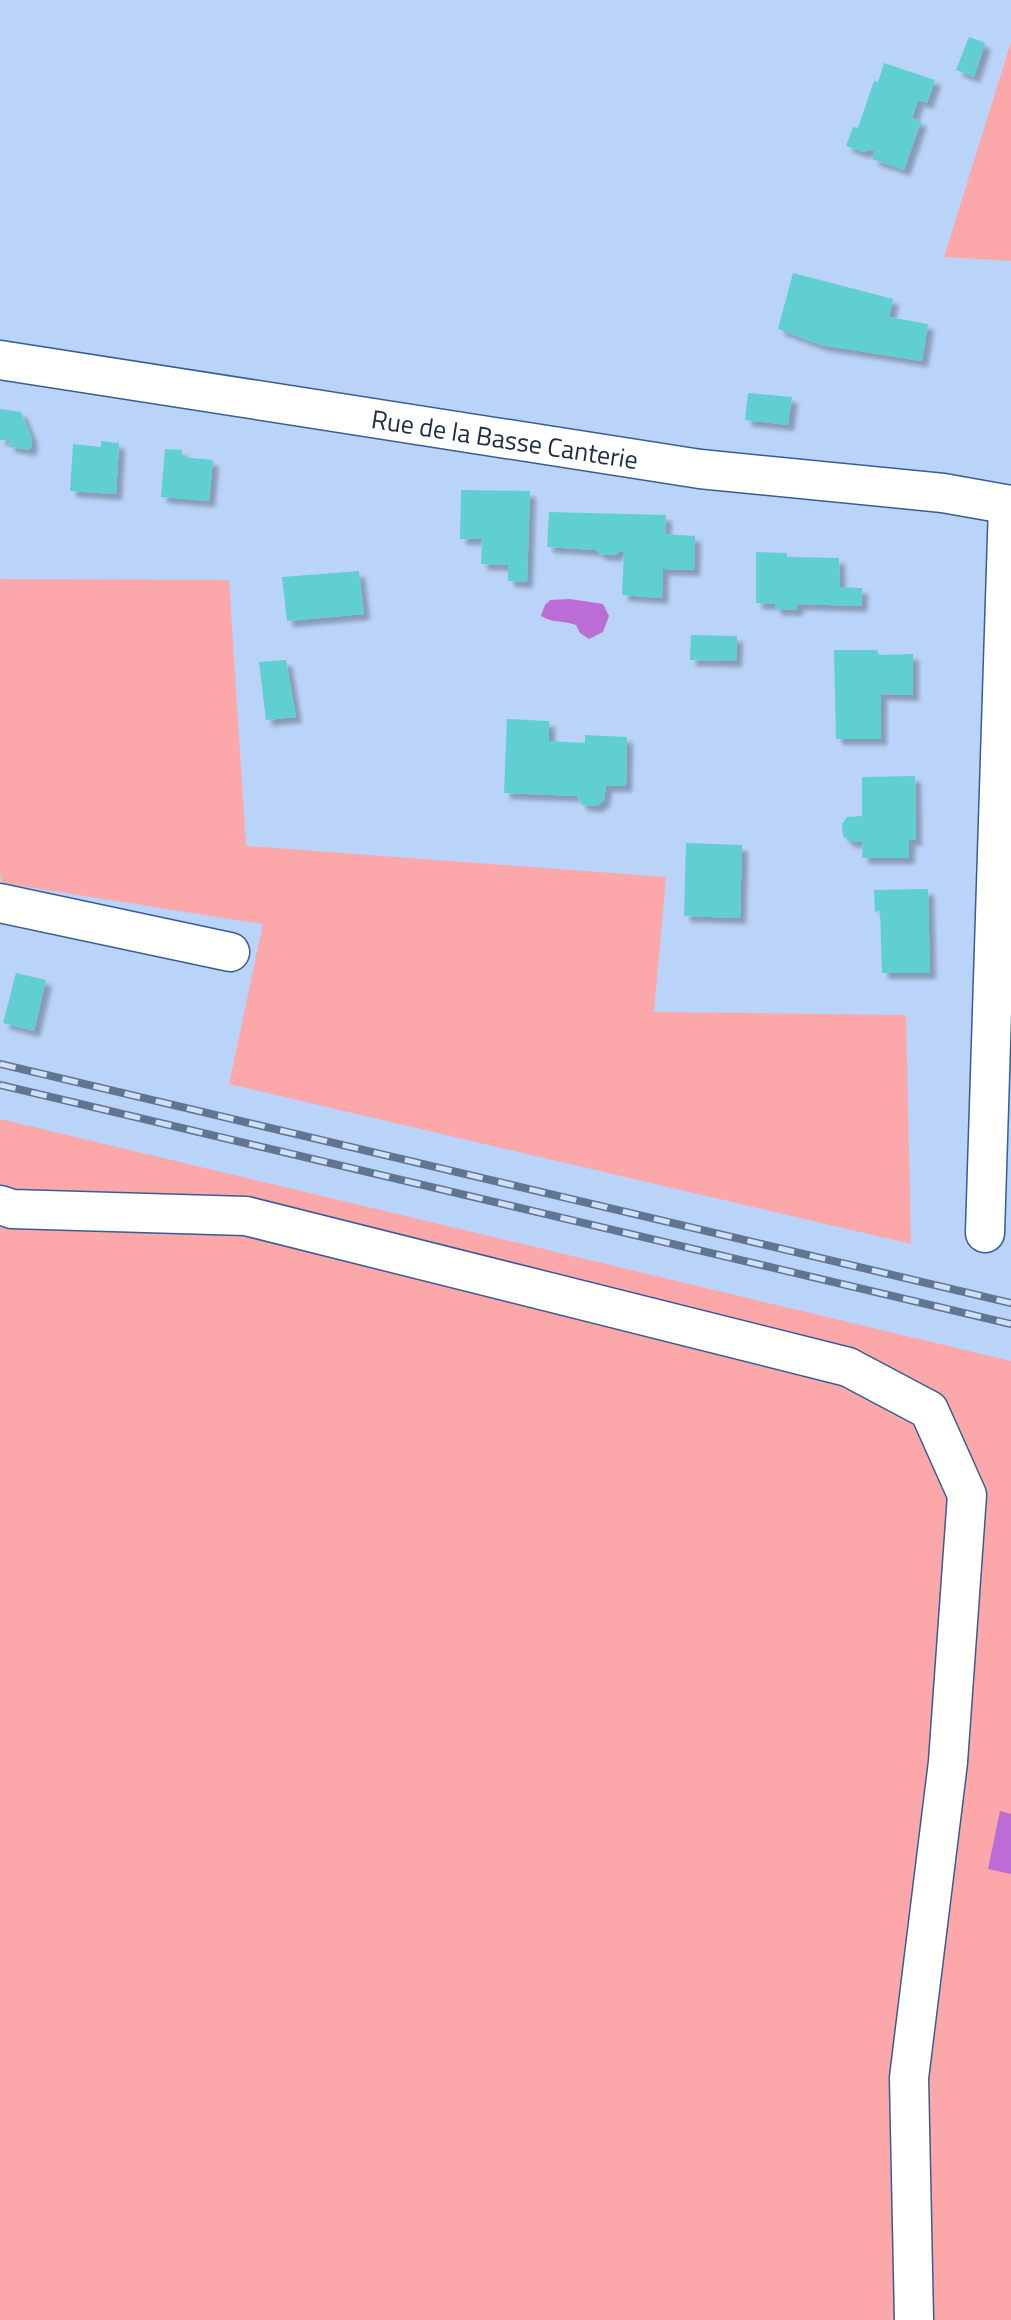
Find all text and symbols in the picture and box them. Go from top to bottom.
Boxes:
street label: Rue de la Basse Canterie [369,399,641,479]

